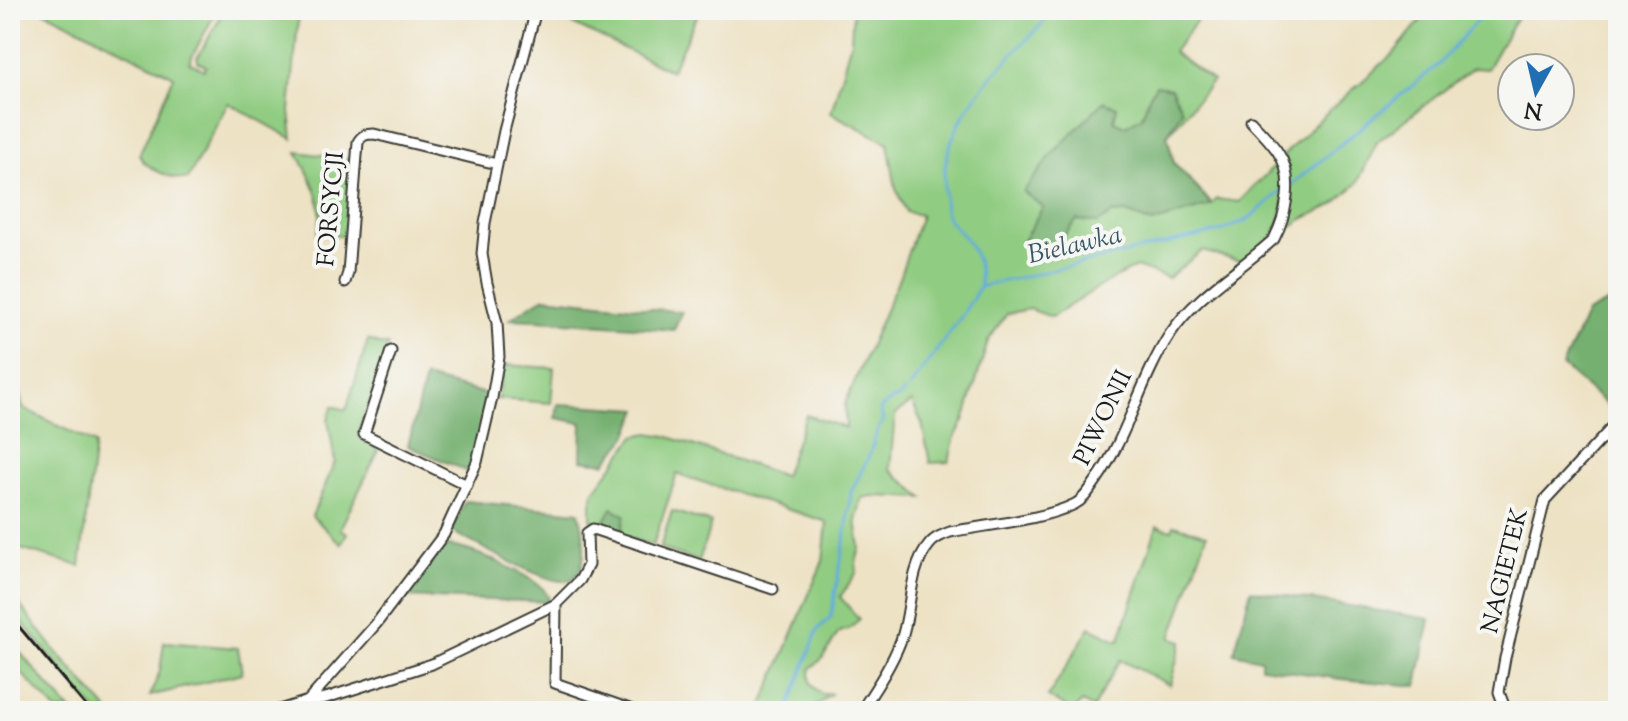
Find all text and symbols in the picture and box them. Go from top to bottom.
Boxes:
north arrow [1496,52,1576,132]
text: N [1522,92,1545,126]
street label: FORSYCJI [310,150,354,268]
water label: Bielawka [1024,217,1126,275]
street label: PIWONII [1066,364,1142,472]
street label: NAGIETEK [1474,505,1538,637]

